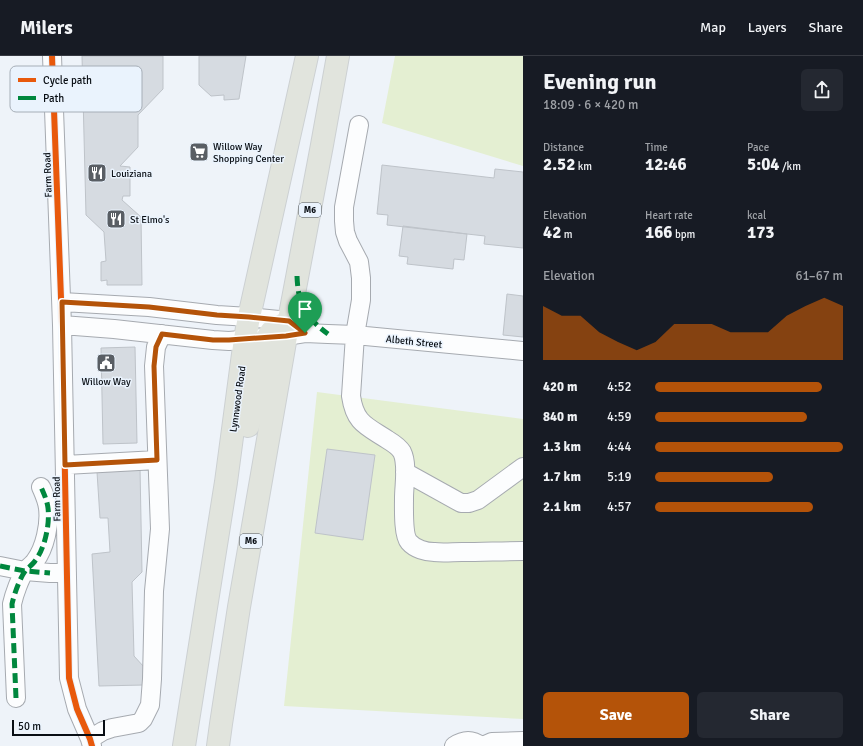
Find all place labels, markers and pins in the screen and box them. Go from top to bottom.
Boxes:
supermarket icon: Willow Way Shopping Center [188,141,210,163]
place label: Willow Way Shopping Center [213,141,284,165]
restaurant icon: Louiziana [86,162,108,184]
place label: Louiziana [111,168,152,180]
restaurant icon: St Elmo's [105,208,127,230]
place label: St Elmo's [130,214,170,226]
pin [288,292,322,333]
public building icon: Willow Way [95,352,117,374]
place label: Willow Way [81,376,131,388]

